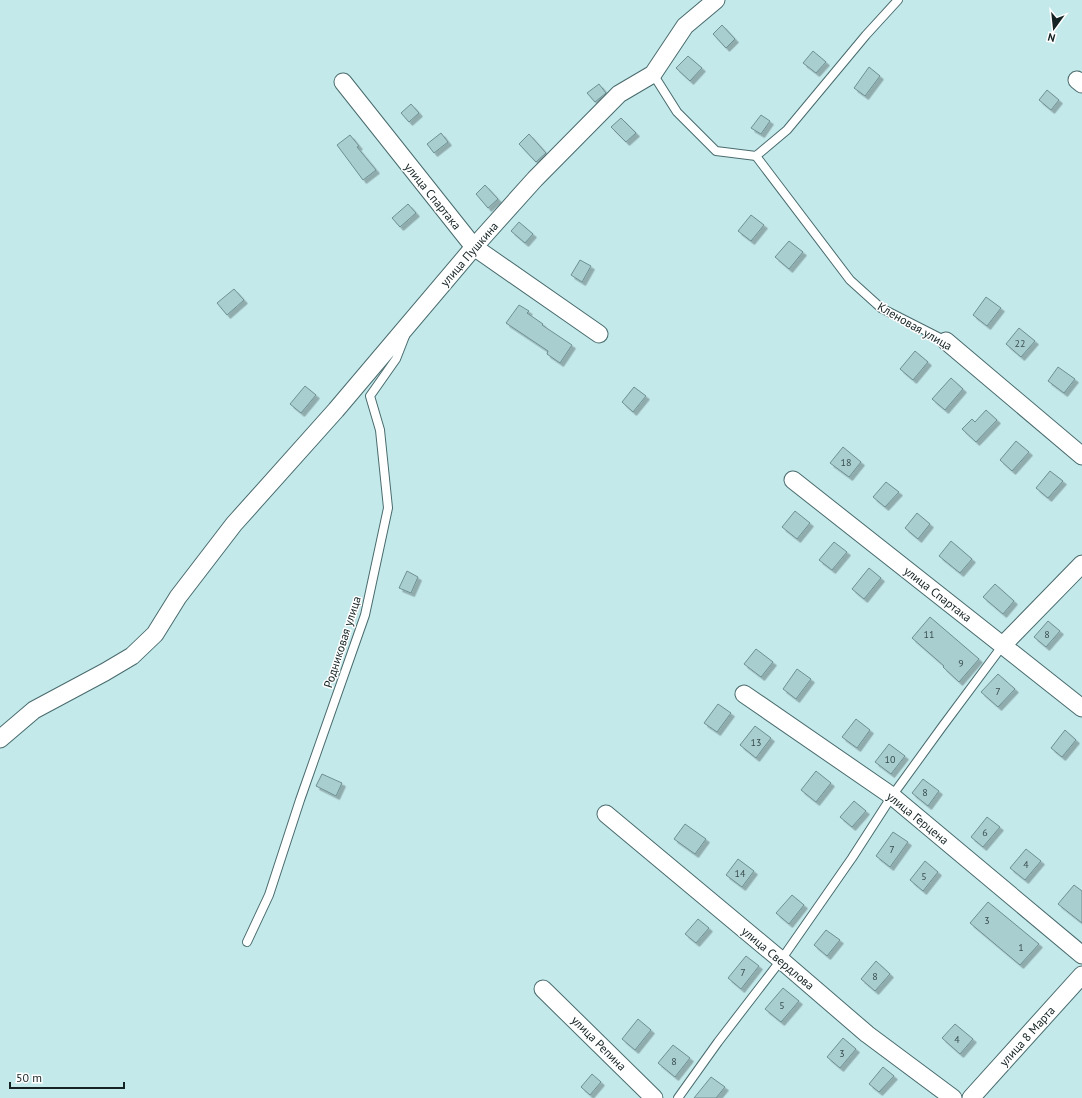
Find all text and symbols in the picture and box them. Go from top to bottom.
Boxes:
north arrow [1034,8,1074,48]
text: N [1046,30,1057,45]
street label: улица Спартака [401,160,465,232]
street label: улица Пушкина [437,219,501,289]
street label: Кленовая улица [875,299,955,353]
house number: 22 [1015,337,1025,350]
house number: 18 [841,456,851,469]
street label: улица Спартака [901,563,975,625]
street label: Родниковая улица [320,594,364,690]
house number: 11 [924,628,934,641]
house number: 8 [1044,628,1050,641]
house number: 9 [958,657,964,670]
house number: 7 [995,685,1001,698]
house number: 13 [751,736,761,749]
house number: 10 [885,753,896,766]
house number: 8 [922,786,928,799]
street label: улица Герцена [884,788,952,848]
house number: 6 [982,826,988,839]
house number: 7 [889,843,895,856]
house number: 4 [1023,858,1029,871]
house number: 14 [735,867,746,880]
house number: 5 [921,870,927,883]
house number: 3 [984,914,990,927]
street label: улица Свердлова [739,923,817,993]
house number: 1 [1018,941,1024,954]
house number: 7 [740,966,746,979]
house number: 8 [872,970,878,983]
house number: 5 [779,999,785,1012]
street label: улица 8 Марта [996,1003,1058,1069]
street label: улица Репина [568,1012,630,1074]
house number: 4 [954,1033,960,1046]
house number: 3 [839,1047,845,1060]
house number: 8 [671,1055,677,1068]
scale bar [10,1064,124,1090]
text: 50 m [16,1070,42,1085]

